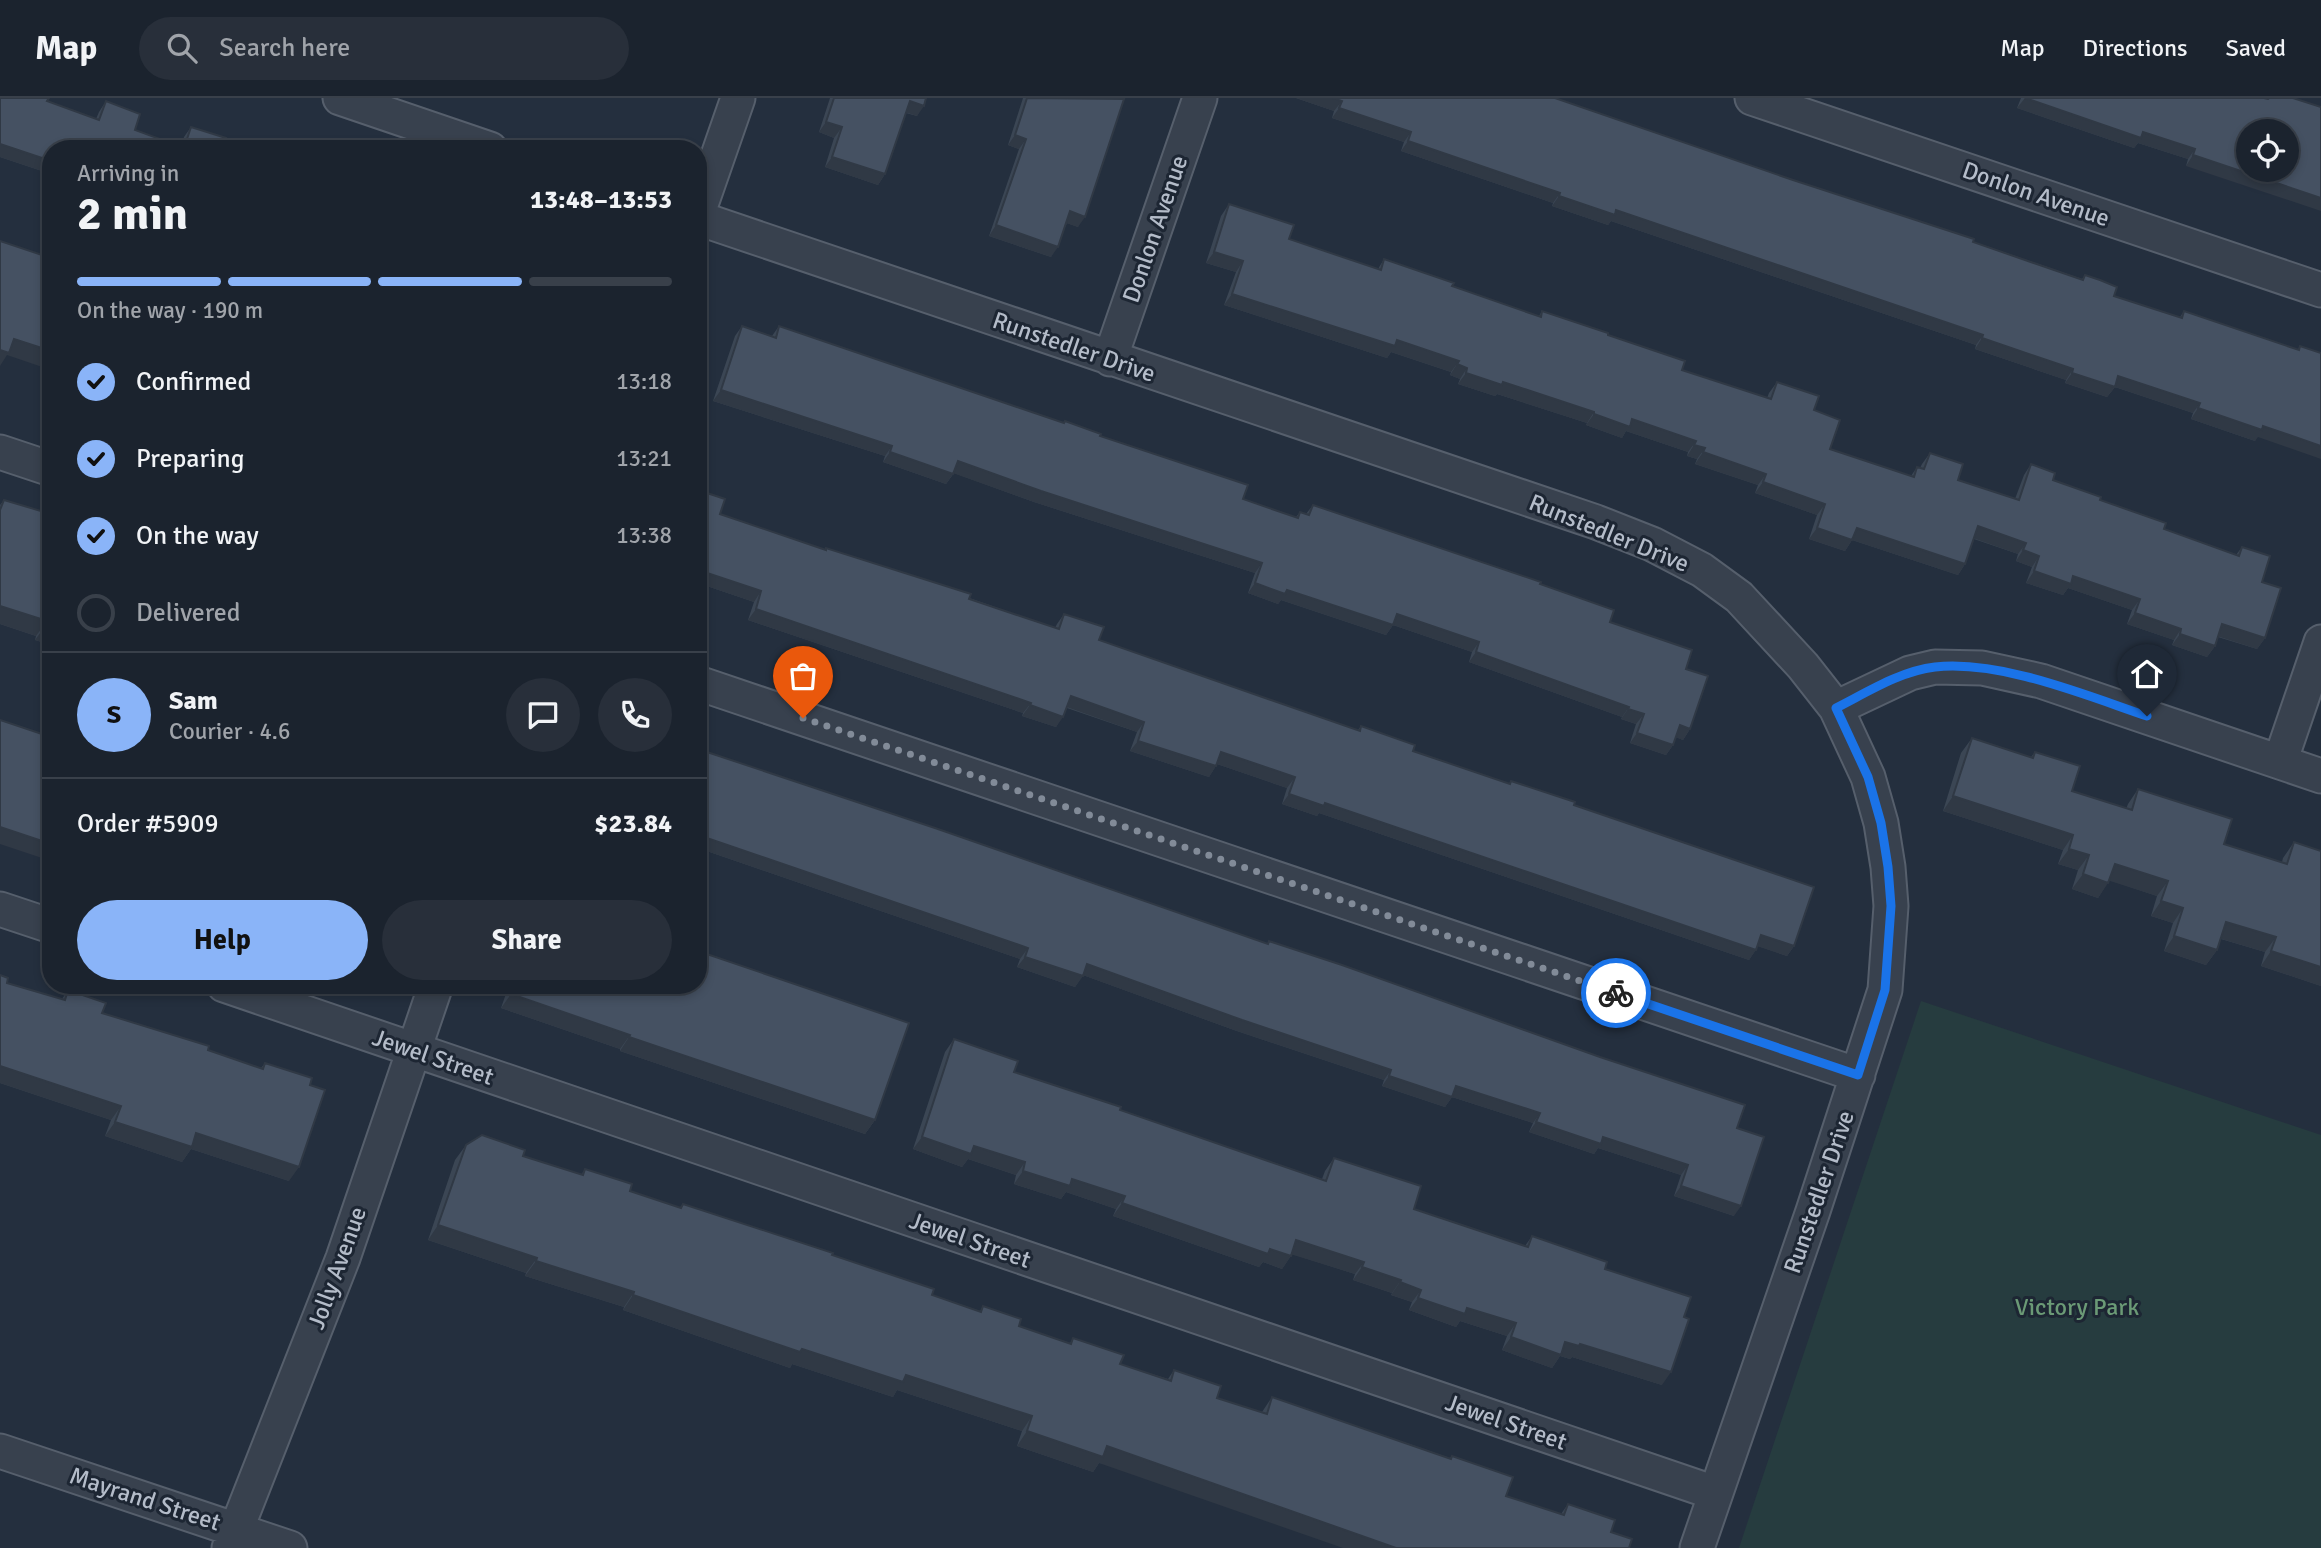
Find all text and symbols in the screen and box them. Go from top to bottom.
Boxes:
search box [139,17,629,80]
text: Map [35,28,97,69]
icon: search [163,29,201,67]
text: Search here [219,32,350,64]
text: Map [2000,33,2045,63]
text: Directions [2083,33,2188,63]
text: Saved [2226,33,2286,63]
map controls [2236,119,2299,182]
button: locate [2236,119,2299,182]
street label: Donlon Avenue [1116,151,1194,307]
street label: Donlon Avenue [1958,155,2114,233]
text: Arriving in [77,159,179,188]
text: 13:48–13:53 [530,184,672,216]
text: 2 min [77,186,188,242]
text: On the way · 190 m [77,296,263,325]
street label: Runstedler Drive [989,305,1159,389]
icon: check [77,363,115,401]
text: Confirmed [136,366,251,398]
text: 13:18 [616,367,672,396]
icon: check [77,440,115,478]
text: Preparing [136,443,244,475]
text: 13:21 [616,444,672,473]
street label: Runstedler Drive [1525,487,1693,579]
icon: check [77,517,115,555]
text: On the way [136,520,259,552]
text: 13:38 [616,521,672,550]
text: Delivered [136,597,241,629]
pin [2117,644,2177,716]
pin [773,646,833,718]
icon: home [2128,655,2166,693]
icon: bag [784,657,822,695]
button: chat [506,678,580,752]
button: phone [598,678,672,752]
text: Sam [169,685,218,717]
text: S [107,699,121,731]
text: Courier · 4.6 [169,717,290,746]
text: Order #5909 [77,808,218,840]
text: $23.84 [594,808,672,840]
button: Help [77,900,368,980]
button: Share [382,900,672,980]
courier [1581,958,1651,1028]
icon: bike [1597,974,1635,1012]
street label: Jewel Street [368,1022,498,1092]
street label: Runstedler Drive [1777,1107,1861,1277]
street label: Jolly Avenue [301,1203,373,1333]
street label: Jewel Street [905,1205,1035,1275]
park label: Victory Park [2015,1292,2139,1322]
street label: Jewel Street [1441,1387,1571,1457]
street label: Mayrand Street [66,1460,224,1538]

